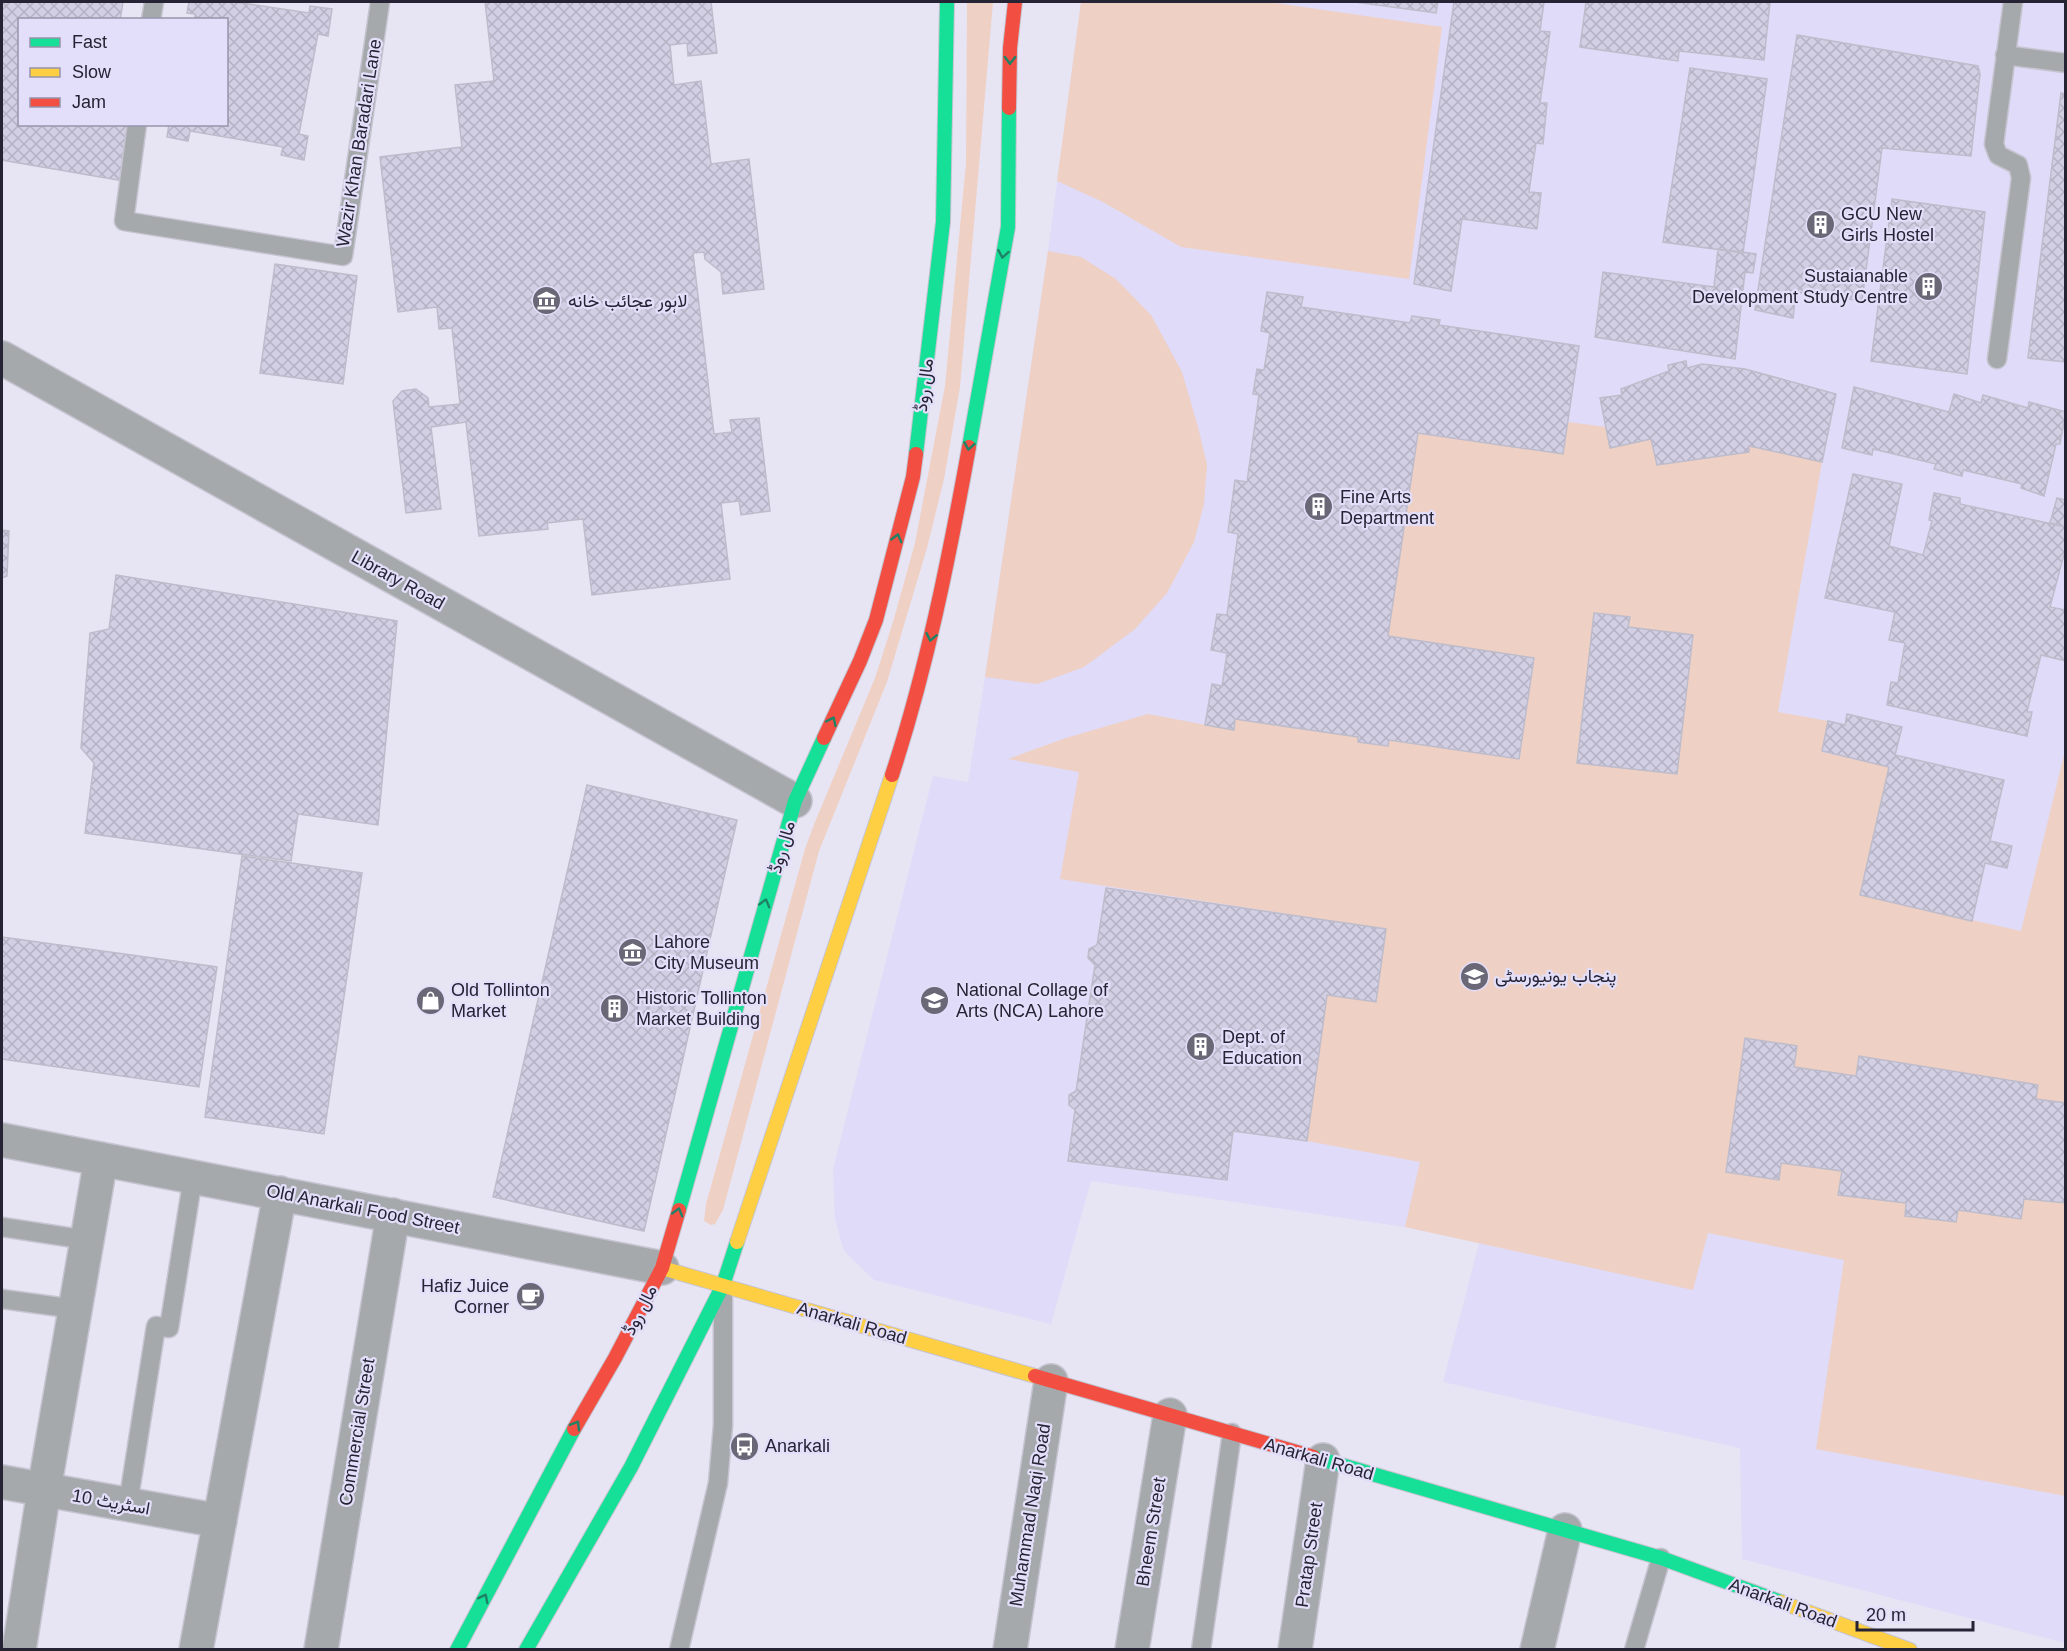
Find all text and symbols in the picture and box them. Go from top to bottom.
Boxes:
legend [18,18,228,126]
text: Fast [72,32,107,52]
street label: Wazir Khan Baradari Lane [333,38,385,248]
one-way arrow [1004,55,1016,64]
text: Slow [72,62,112,82]
text: Jam [72,92,106,112]
place label: GCU New Girls Hostel [1841,204,1934,245]
building icon: GCU New Girls Hostel [1804,208,1836,240]
one-way arrow [997,249,1010,259]
place label: Sustaianable Development Study Centre [1692,266,1908,307]
building icon: Sustaianable Development Study Centre [1913,270,1945,302]
museum icon: لاہور عجائب خانه [531,285,563,317]
place label: لاہور عجائب خانه [568,291,687,313]
street label: مال روڈ [911,357,938,413]
one-way arrow [963,441,976,451]
place label: Fine Arts Department [1340,487,1434,528]
building icon: Fine Arts Department [1303,491,1335,523]
one-way arrow [890,533,903,543]
street label: Library Road [348,546,448,614]
one-way arrow [925,632,938,642]
one-way arrow [825,716,837,727]
street label: مال روڈ [765,819,800,876]
one-way arrow [758,898,771,908]
place label: Lahore City Museum [654,932,759,973]
museum icon: Lahore City Museum [617,936,649,968]
school or university icon: پنجاب یونیورسٹی [1458,960,1490,992]
place label: پنجاب یونیورسٹی [1495,966,1616,988]
place label: Old Tollinton Market [451,980,550,1021]
place label: National Collage of Arts (NCA) Lahore [956,980,1109,1021]
shop icon: Old Tollinton Market [414,984,446,1016]
school or university icon: National Collage of Arts (NCA) Lahore [919,984,951,1016]
place label: Historic Tollinton Market Building [636,988,767,1029]
building icon: Historic Tollinton Market Building [599,992,631,1024]
place label: Dept. of Education [1222,1027,1302,1068]
building icon: Dept. of Education [1185,1031,1217,1063]
street label: Old Anarkali Food Street [265,1180,461,1238]
one-way arrow [670,1207,683,1217]
place label: Hafiz Juice Corner [421,1276,509,1317]
cafe icon: Hafiz Juice Corner [514,1280,546,1312]
street label: مال روڈ [619,1282,662,1339]
street label: Anarkali Road [795,1298,909,1348]
street label: Commercial Street [335,1357,379,1507]
one-way arrow [569,1421,580,1431]
street label: Muhammad Naqi Road [1006,1422,1054,1608]
bus stop icon: Anarkali [728,1430,760,1462]
street label: Anarkali Road [1262,1434,1376,1484]
place label: Anarkali [765,1436,830,1456]
street label: Bheem Street [1133,1476,1169,1588]
street label: اسٹریٹ 10 [70,1485,152,1520]
street label: Pratap Street [1292,1501,1326,1609]
street label: Anarkali Road [1726,1574,1840,1632]
one-way arrow [477,1593,489,1604]
scale bar [1857,1594,1972,1632]
text: 20 m [1866,1605,1906,1625]

